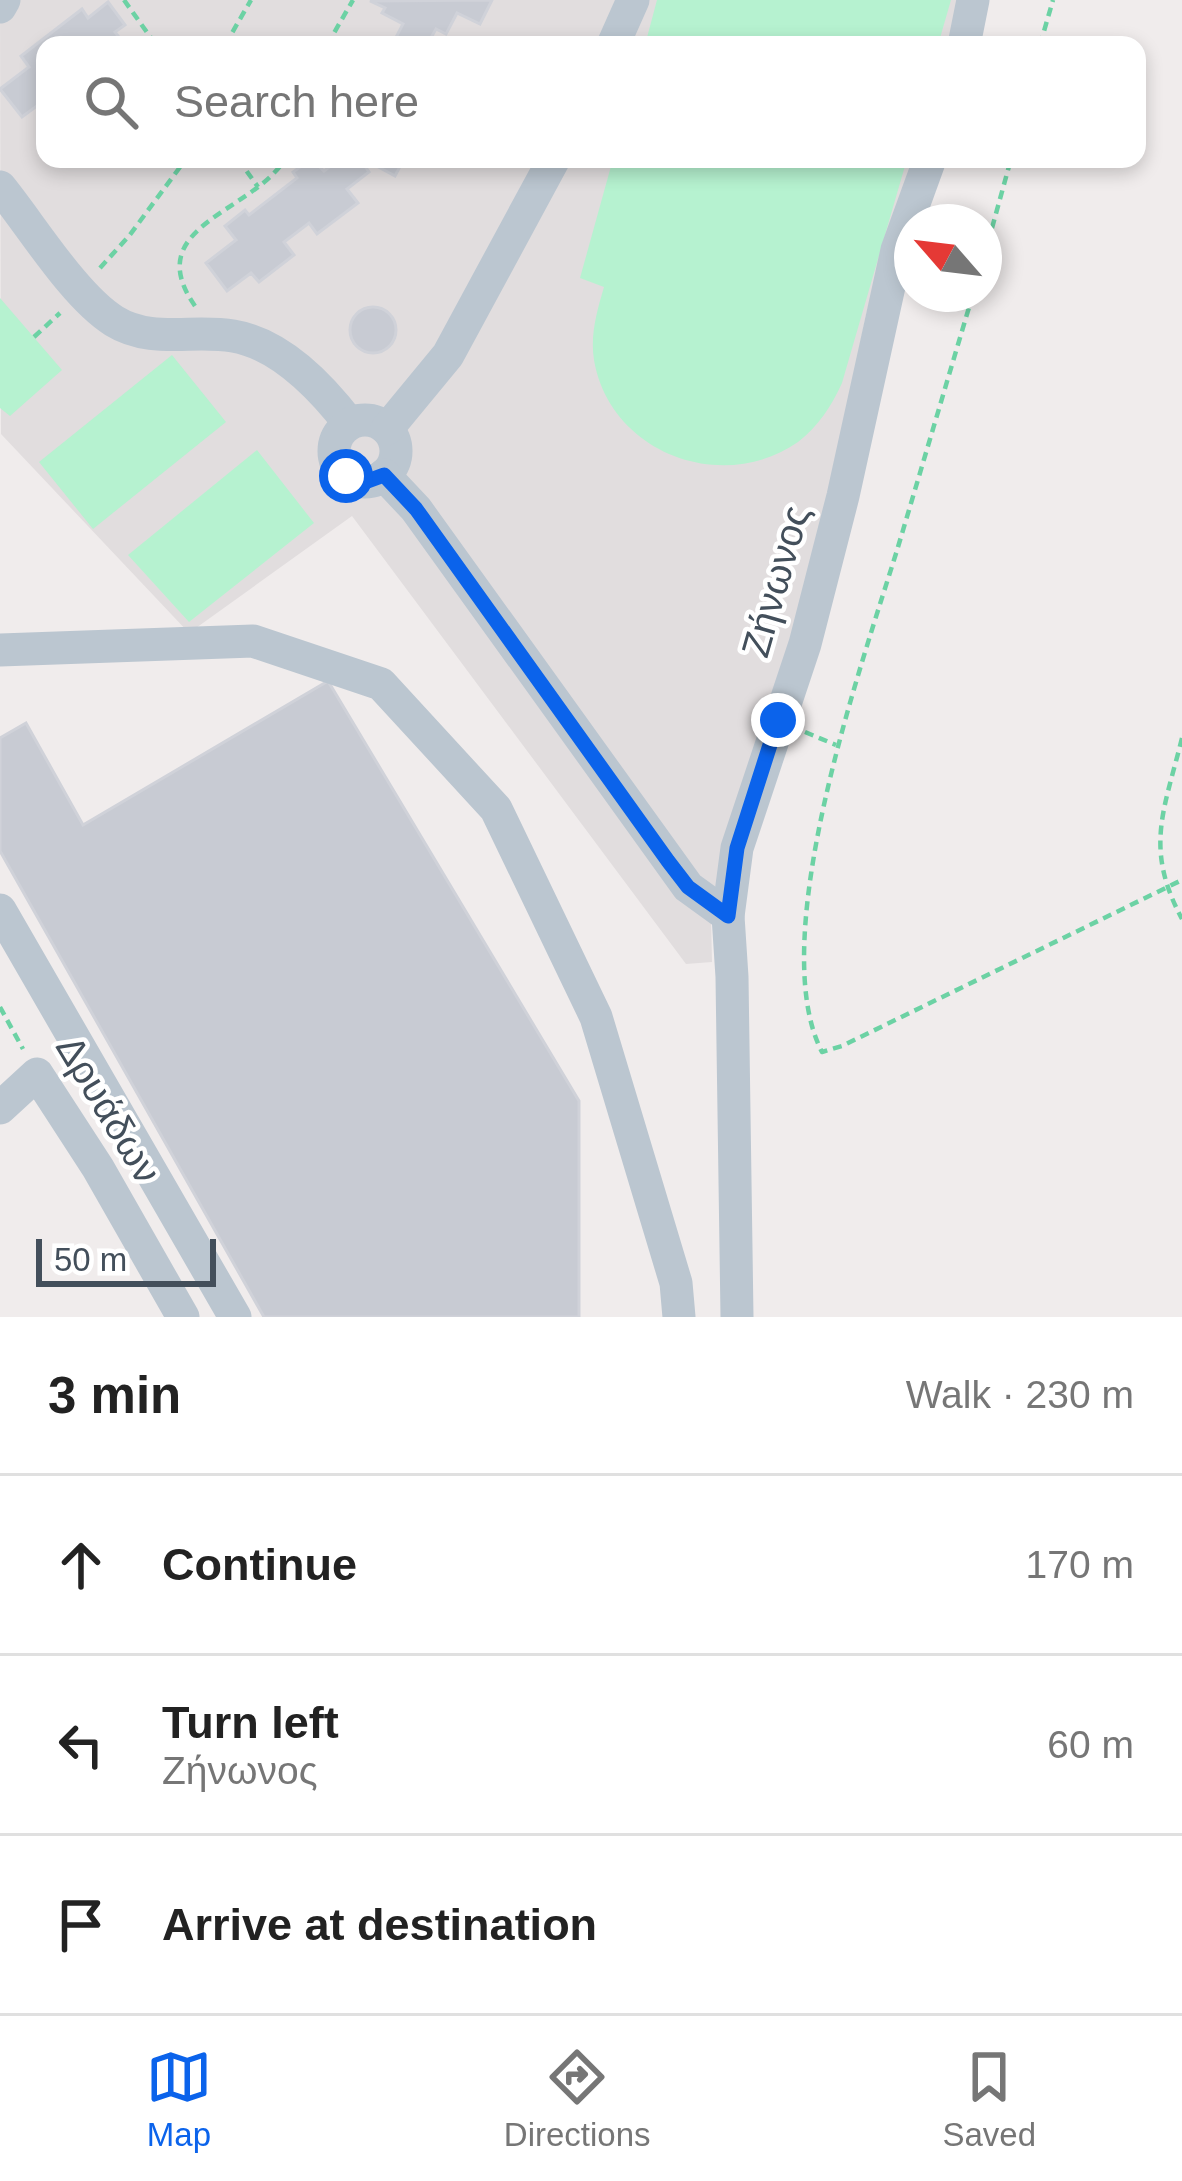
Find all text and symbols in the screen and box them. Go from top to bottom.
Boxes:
search box [36,36,1146,168]
icon: search [78,69,144,135]
text: Search here [174,76,419,127]
north arrow [894,204,1002,312]
route start [319,449,373,503]
street label: Ζήνωνος [733,500,818,662]
route end [751,693,805,747]
street label: Δρυάδων [48,1028,169,1191]
scale bar [36,1233,216,1286]
text: 50 m [54,1241,127,1278]
text: 3 min [48,1367,181,1424]
text: Walk · 230 m [906,1373,1134,1416]
icon: ahead [48,1532,114,1598]
text: Continue [162,1539,357,1590]
text: 170 m [1026,1543,1134,1586]
text: Turn left [162,1697,339,1748]
icon: left [48,1712,114,1778]
text: 60 m [1047,1723,1134,1766]
text: Ζήνωνος [162,1749,317,1792]
icon: arrive [48,1892,114,1958]
text: Arrive at destination [162,1899,597,1950]
tab: Map [146,2044,212,2154]
tab: Directions [504,2044,651,2154]
tab: Saved [942,2044,1036,2154]

